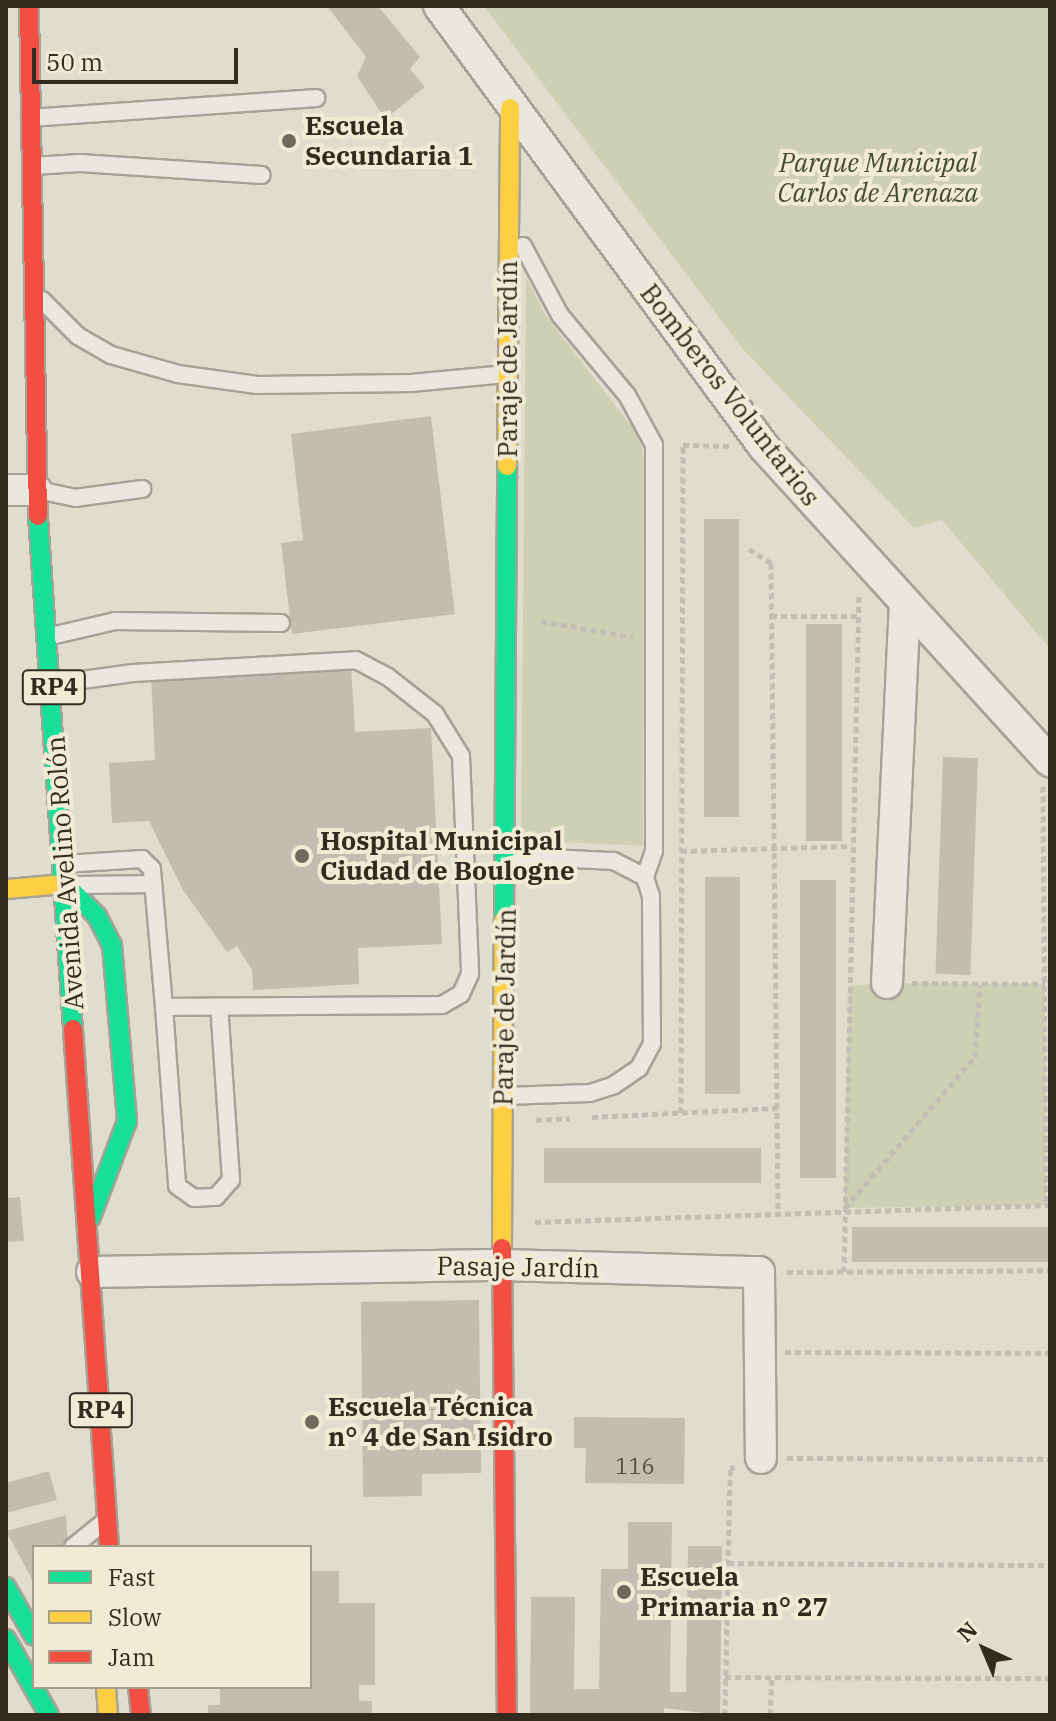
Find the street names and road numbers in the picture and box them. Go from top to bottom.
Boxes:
street label: Paraje de Jardín [492,260,524,458]
street label: Bomberos Voluntarios [634,278,826,512]
road number: RP4 [20,667,88,707]
street label: Avenida Avelino Rolón [40,735,90,1011]
street label: Paraje de Jardín [488,908,522,1106]
street label: Pasaje Jardín [436,1250,600,1284]
road number: RP4 [67,1390,135,1430]

